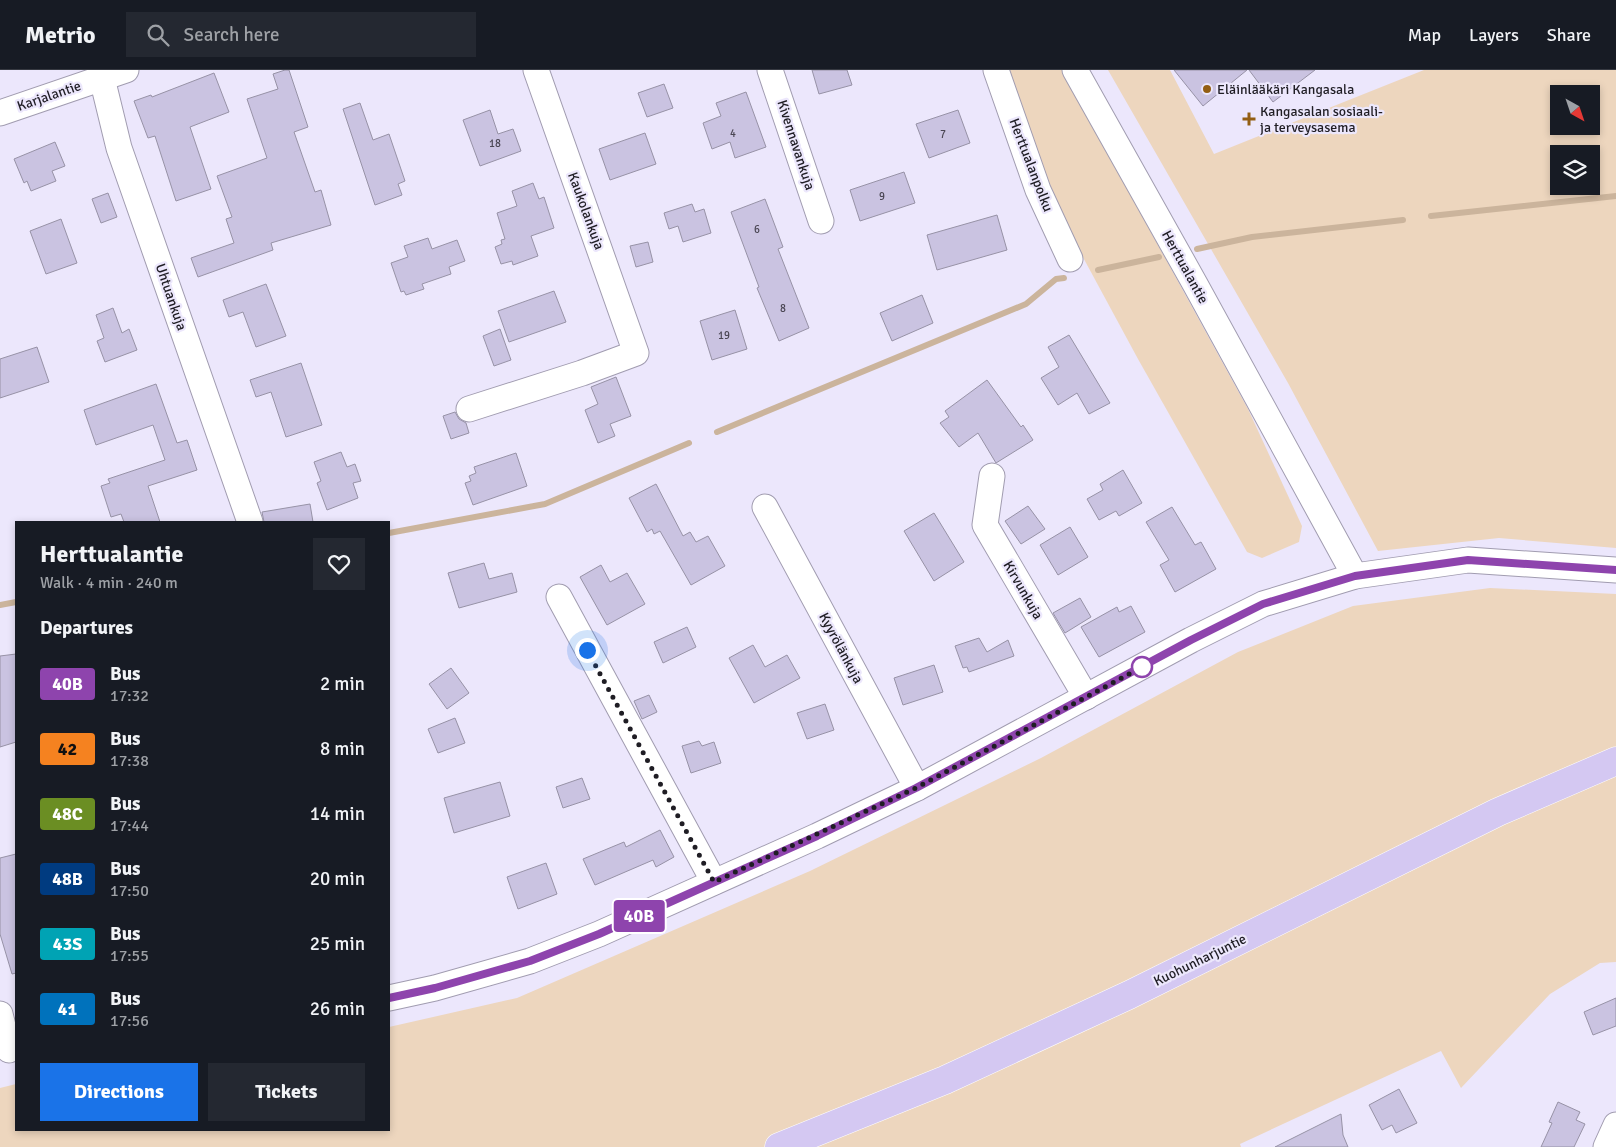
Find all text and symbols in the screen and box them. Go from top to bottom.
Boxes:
search box [126,12,476,57]
text: Metrio [25,20,96,50]
icon: search [144,21,172,49]
text: Search here [184,23,279,47]
text: Map [1408,24,1441,46]
text: Layers [1469,24,1519,46]
text: Share [1547,24,1591,46]
street label: Karjalantie [15,77,83,115]
place label: Eläinlääkäri Kangasala [1217,81,1354,98]
marker: Eläinlääkäri Kangasala [1201,83,1213,95]
north arrow [1550,85,1600,135]
map controls [1550,85,1600,195]
street label: Kivennavankuja [773,98,819,192]
place label: Kangasalan sosiaali- ja terveysasema [1260,103,1383,136]
marker: Kangasalan sosiaali- ja terveysasema [1242,112,1256,126]
street label: Herttualanpolku [1005,116,1057,214]
house number: 4 [730,127,736,140]
house number: 7 [940,128,946,141]
house number: 18 [489,137,501,150]
button: layers [1550,145,1600,195]
street label: Kaukolankuja [564,170,608,252]
house number: 9 [879,190,885,203]
house number: 6 [754,223,760,236]
street label: Herttualantie [1158,227,1212,307]
street label: Uhtuankuja [152,261,190,333]
house number: 8 [780,302,786,315]
house number: 19 [718,329,730,342]
button: heart [313,538,365,590]
text: Herttualantie [40,539,183,569]
street label: Kirvunkuja [999,558,1047,622]
text: Walk · 4 min · 240 m [40,573,178,593]
street label: Kyyrölänkuja [815,610,867,686]
text: Departures [40,616,133,640]
your location [575,638,600,663]
unlabelled marker [1131,656,1153,678]
text: Bus [110,662,141,686]
text: 2 min [320,672,365,696]
text: 40B [52,673,83,695]
text: 17:32 [110,686,149,706]
text: Bus [110,727,141,751]
text: 8 min [320,737,365,761]
text: 42 [58,738,77,760]
text: 17:38 [110,751,149,771]
text: Bus [110,792,141,816]
text: 14 min [310,802,365,826]
text: 48C [52,803,83,825]
text: 17:44 [110,816,149,836]
text: Bus [110,857,141,881]
text: 20 min [310,867,365,891]
text: 48B [52,868,83,890]
text: 17:50 [110,881,149,901]
line badge: 40B [610,900,668,932]
text: 40B [624,905,654,927]
text: Bus [110,922,141,946]
street label: Kuohunharjuntie [1151,930,1249,990]
text: 25 min [310,932,365,956]
text: 43S [53,933,82,955]
text: 17:55 [110,946,149,966]
text: Bus [110,987,141,1011]
text: 26 min [310,997,365,1021]
text: 41 [58,998,77,1020]
text: 17:56 [110,1011,149,1031]
button: Directions [40,1063,198,1121]
button: Tickets [208,1063,365,1121]

